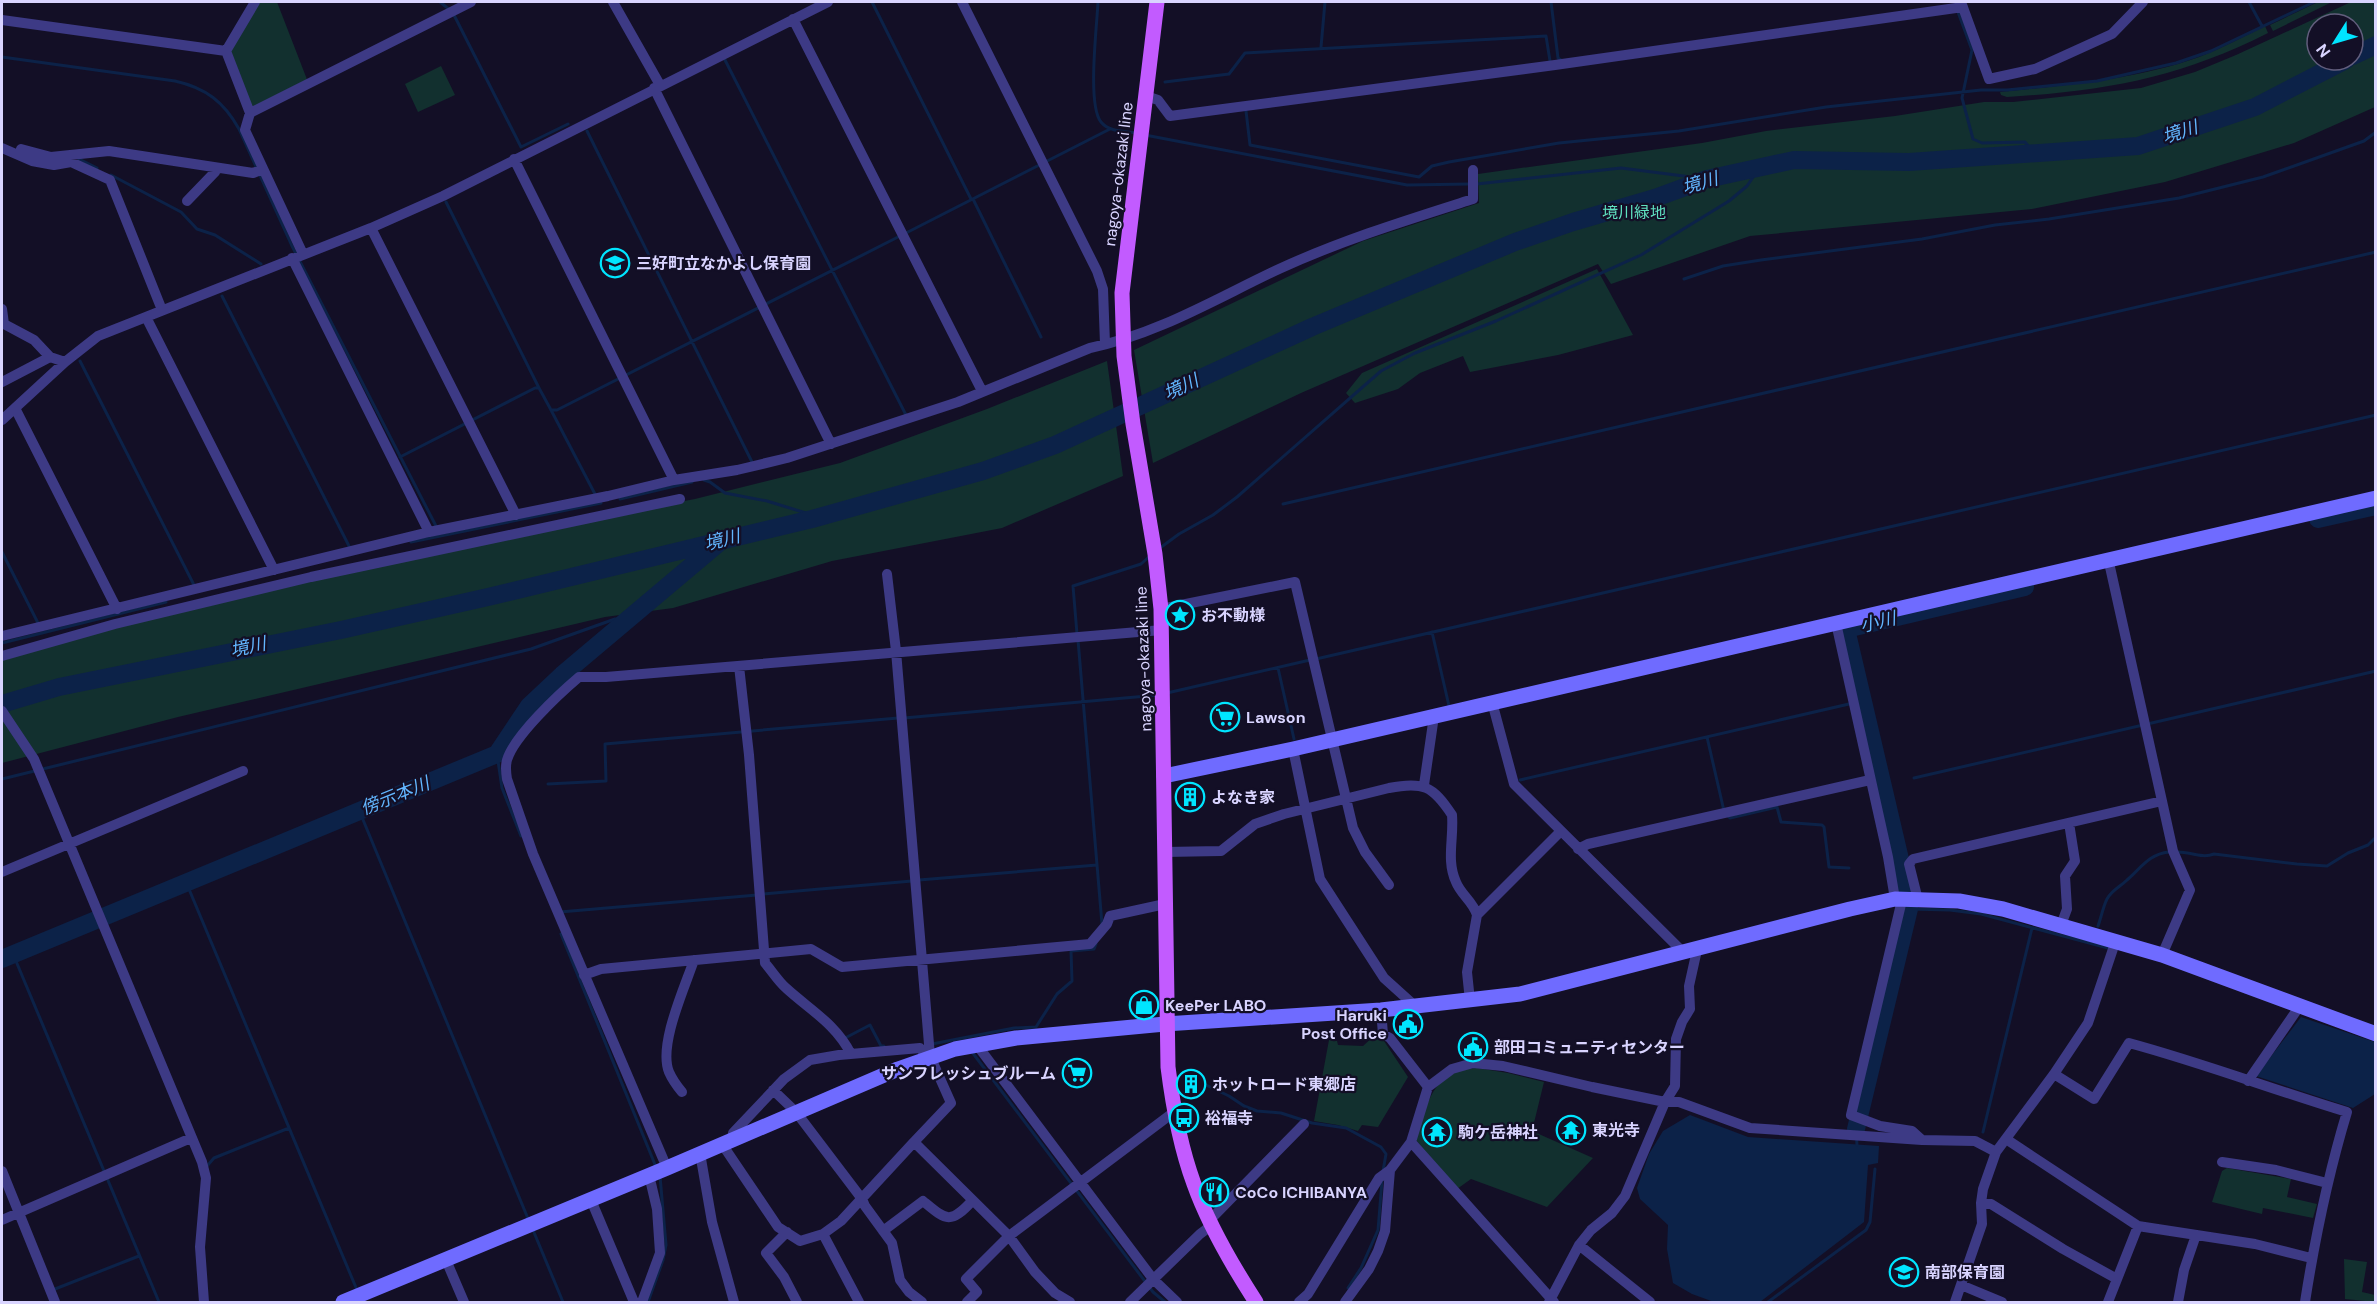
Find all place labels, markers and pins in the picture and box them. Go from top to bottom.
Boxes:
school or university icon: 三好町立なかよし保育園 [599,247,631,279]
place label: 三好町立なかよし保育園 [636,253,811,274]
place icon: お不動様 [1164,599,1196,631]
place label: お不動様 [1201,605,1265,626]
supermarket icon: Lawson [1209,701,1241,733]
place label: Lawson [1246,707,1306,728]
building icon: よなき家 [1174,781,1206,813]
place label: よなき家 [1211,787,1275,808]
shop icon: KeePer LABO [1128,989,1160,1021]
place label: KeePer LABO [1165,995,1266,1016]
place label: Haruki Post Office [1301,1005,1387,1044]
public building icon: Haruki Post Office [1392,1008,1424,1040]
public building icon: 部田コミュニティセンター [1457,1031,1489,1063]
place label: 部田コミュニティセンター [1494,1037,1685,1058]
supermarket icon: サンフレッシュブルーム [1061,1057,1093,1089]
place label: サンフレッシュブルーム [881,1063,1056,1084]
building icon: ホットロード東郷店 [1175,1068,1207,1100]
place label: ホットロード東郷店 [1212,1074,1356,1095]
bus stop icon: 裕福寺 [1168,1102,1200,1134]
place label: 裕福寺 [1205,1108,1253,1129]
temple icon: 東光寺 [1555,1114,1587,1146]
temple icon: 駒ケ岳神社 [1421,1116,1453,1148]
place label: 東光寺 [1592,1120,1640,1141]
place label: 駒ケ岳神社 [1458,1122,1538,1143]
restaurant icon: CoCo ICHIBANYA [1198,1176,1230,1208]
place label: CoCo ICHIBANYA [1235,1182,1367,1203]
school or university icon: 南部保育園 [1888,1256,1920,1288]
place label: 南部保育園 [1925,1262,2005,1283]

